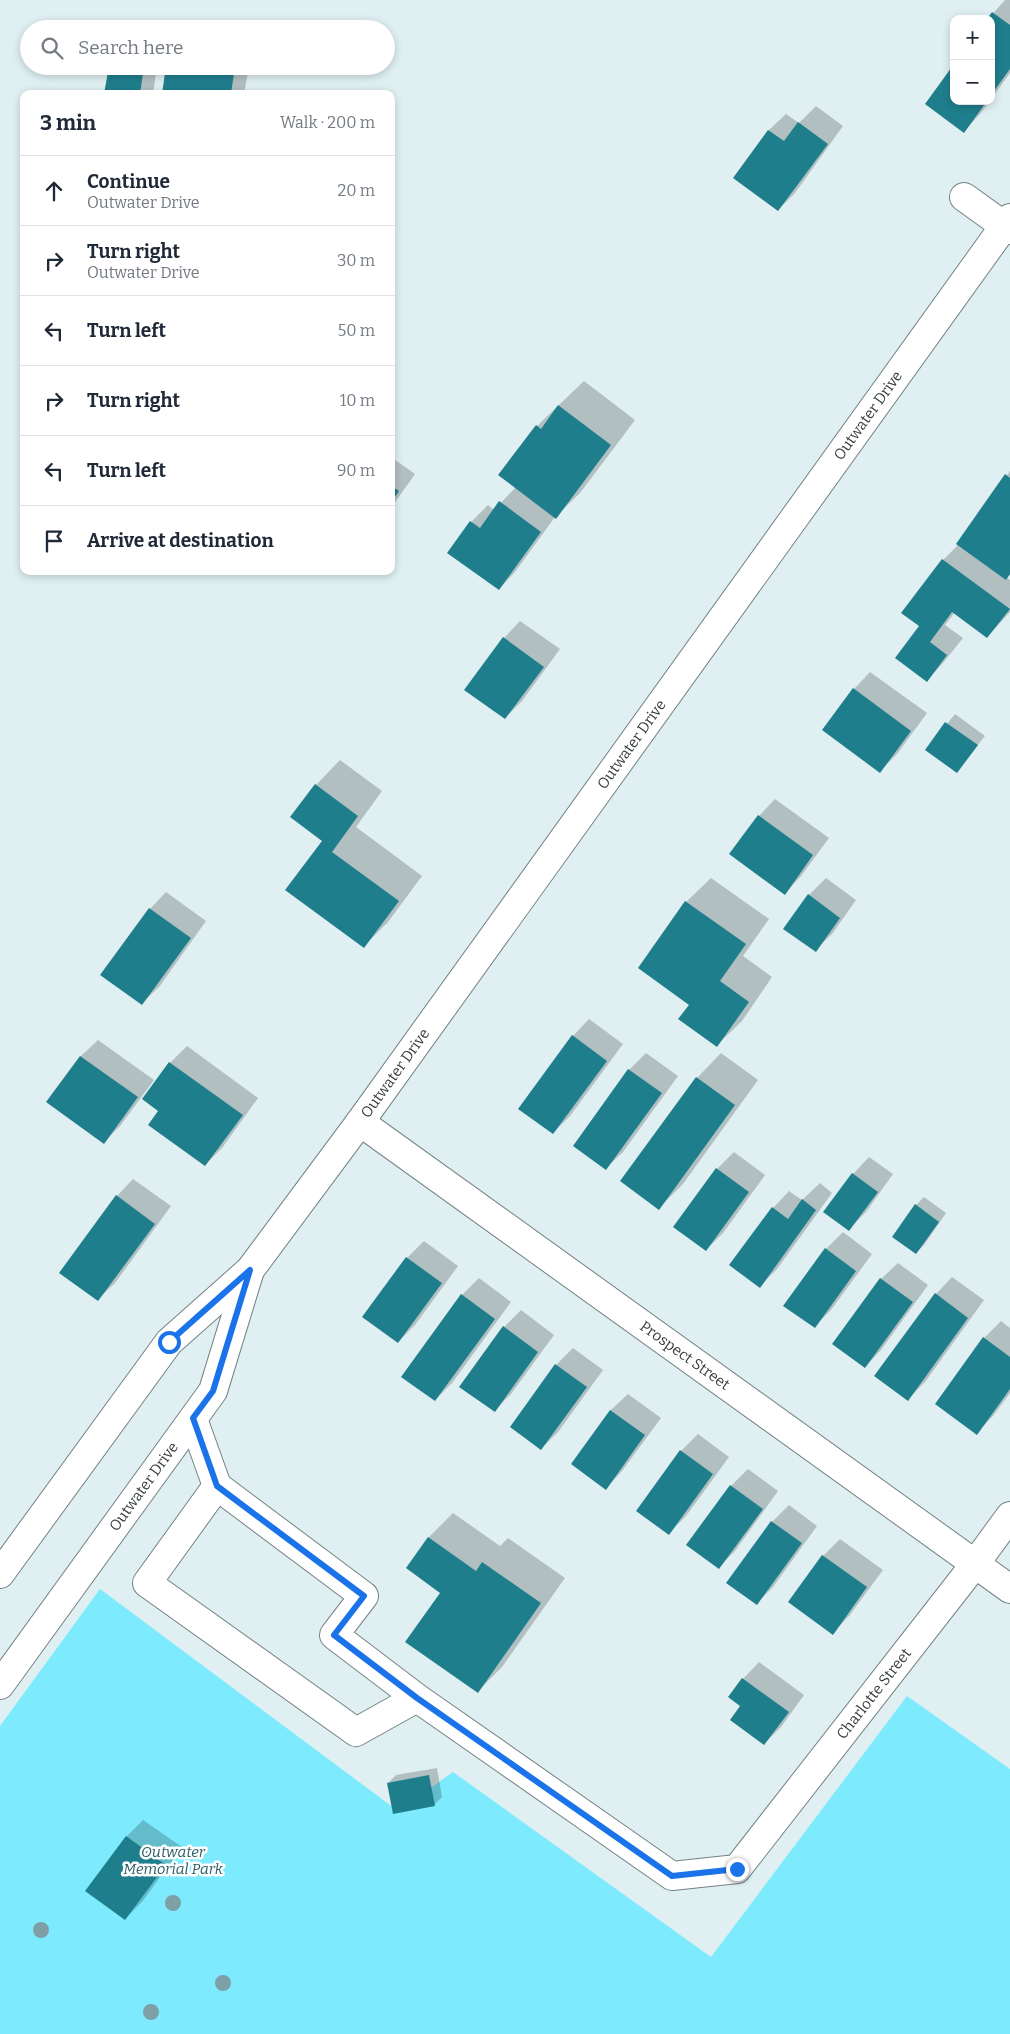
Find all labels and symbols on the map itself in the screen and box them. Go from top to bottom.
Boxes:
street label: Outwater Drive [830,367,906,464]
street label: Outwater Drive [593,696,670,792]
street label: Outwater Drive [357,1025,433,1121]
street label: Prospect Street [636,1317,734,1394]
route start [158,1331,181,1354]
street label: Outwater Drive [105,1439,182,1535]
street label: Charlotte Street [833,1644,915,1743]
park label: Outwater Memorial Park [123,1843,224,1878]
route end [726,1858,749,1881]

